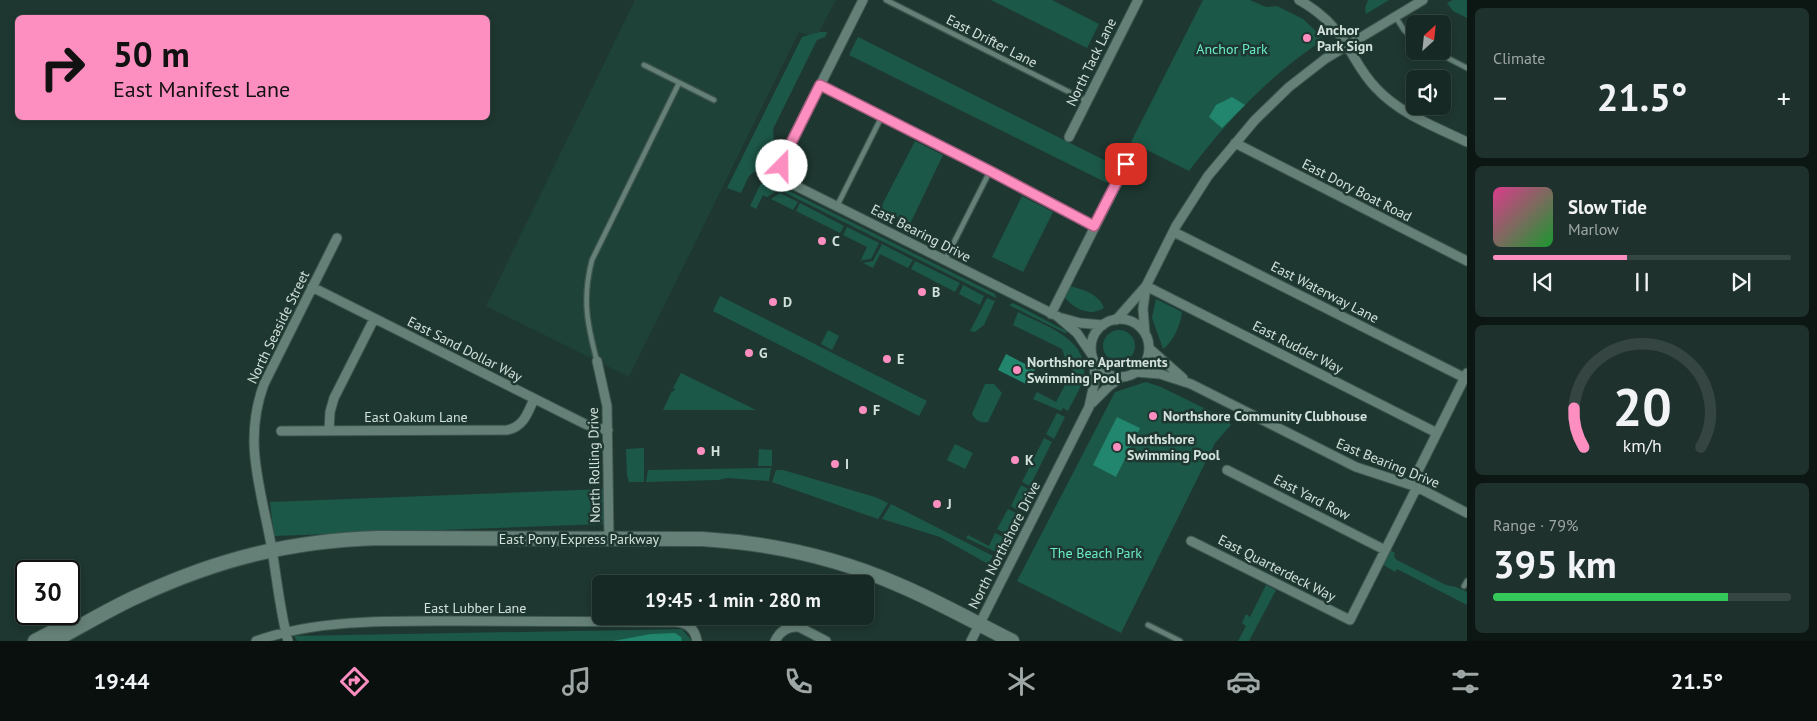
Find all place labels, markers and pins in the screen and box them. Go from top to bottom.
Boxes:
place label: Anchor Park Sign [1317,21,1373,55]
marker: Anchor Park Sign [1301,32,1313,44]
pin [1105,143,1147,185]
place label: C [832,232,840,250]
marker: C [816,235,828,247]
place label: B [932,283,940,301]
marker: B [916,286,928,298]
place label: D [783,293,792,311]
marker: D [767,296,779,308]
place label: G [759,344,768,362]
marker: G [743,347,755,359]
place label: E [897,350,904,368]
marker: E [881,353,893,365]
place label: Northshore Apartments Swimming Pool [1027,353,1168,387]
marker: Northshore Apartments Swimming Pool [1011,364,1023,376]
place label: F [873,401,880,419]
marker: F [857,404,869,416]
place label: Northshore Community Clubhouse [1163,407,1367,425]
marker: Northshore Community Clubhouse [1147,410,1159,422]
place label: Northshore Swimming Pool [1127,430,1221,464]
marker: Northshore Swimming Pool [1111,441,1123,453]
place label: H [711,442,720,460]
marker: H [695,445,707,457]
place label: K [1025,451,1034,469]
marker: K [1009,454,1021,466]
place label: I [845,455,849,473]
marker: I [829,458,841,470]
place label: J [946,495,952,513]
marker: J [931,498,943,510]

